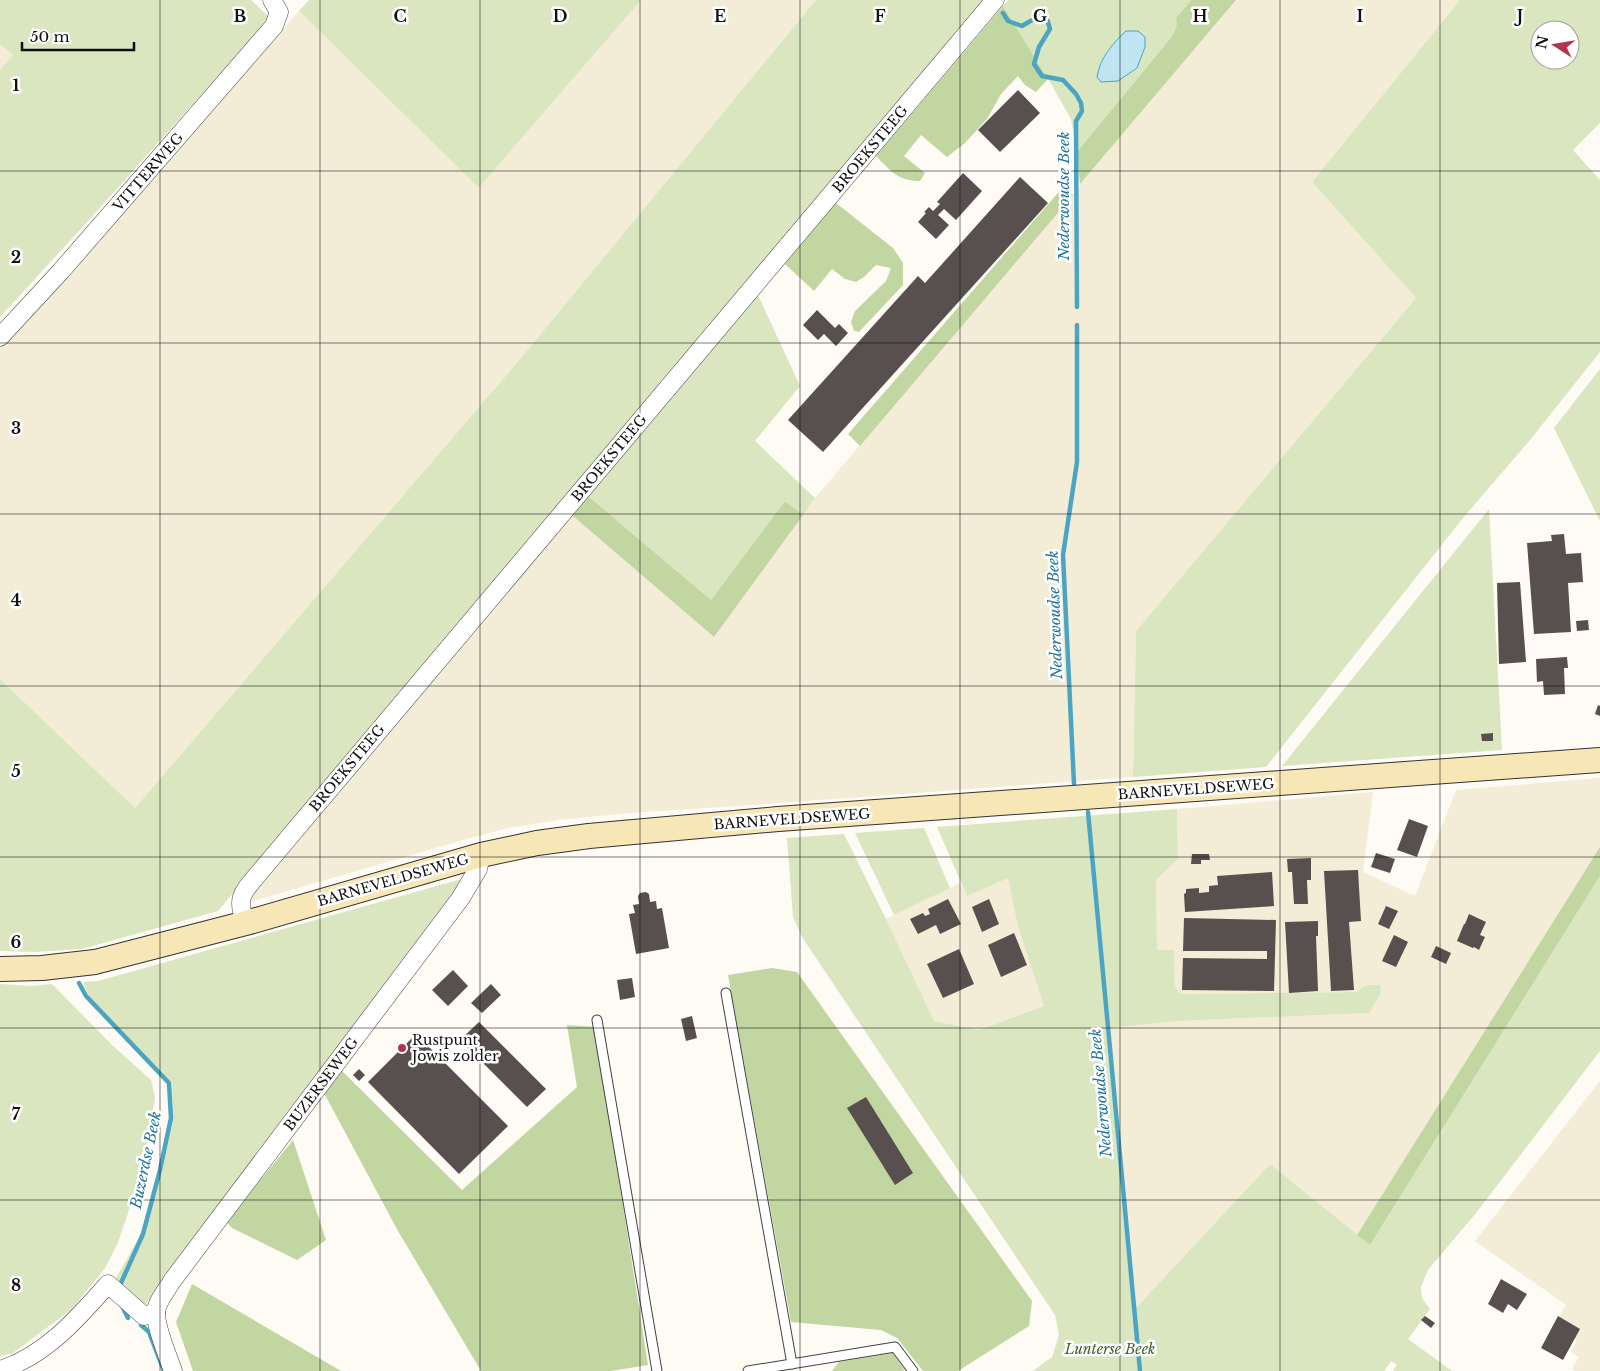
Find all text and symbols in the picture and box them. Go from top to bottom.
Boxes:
text: B [234,6,247,26]
text: C [393,6,407,26]
text: D [553,6,567,26]
text: E [714,6,726,26]
text: F [874,6,886,26]
text: G [1033,6,1047,26]
text: H [1192,6,1208,26]
text: I [1357,6,1364,26]
text: J [1514,6,1523,26]
scale bar [22,20,135,52]
north arrow [1530,20,1580,70]
text: 50 m [30,27,70,46]
text: N [1532,34,1552,51]
text: 1 [13,75,20,95]
street label: BROEKSTEEG [828,102,912,196]
street label: VITTERWEG [108,129,187,216]
water label: Nederwoudse Beek [1054,131,1073,262]
text: 2 [11,247,21,267]
street label: BROEKSTEEG [567,411,651,505]
text: 3 [11,418,21,438]
water label: Nederwoudse Beek [1043,550,1066,681]
text: 4 [11,590,21,610]
street label: BROEKSTEEG [305,721,389,815]
text: 5 [11,761,21,781]
street label: BARNEVELDSEWEG [1117,775,1275,803]
street label: BARNEVELDSEWEG [713,805,871,833]
street label: BARNEVELDSEWEG [315,850,471,910]
text: 6 [11,932,22,952]
water label: Nederwoudse Beek [1085,1028,1116,1159]
place label: Rustpunt Jowis zolder [410,1031,499,1065]
street label: BUZERSEWEG [280,1034,362,1134]
marker: Rustpunt Jowis zolder [396,1042,408,1054]
text: 7 [12,1104,21,1124]
water label: Buzerdse Beek [126,1110,165,1211]
text: 8 [11,1275,21,1295]
park label: Lunterse Beek [1064,1340,1155,1358]

